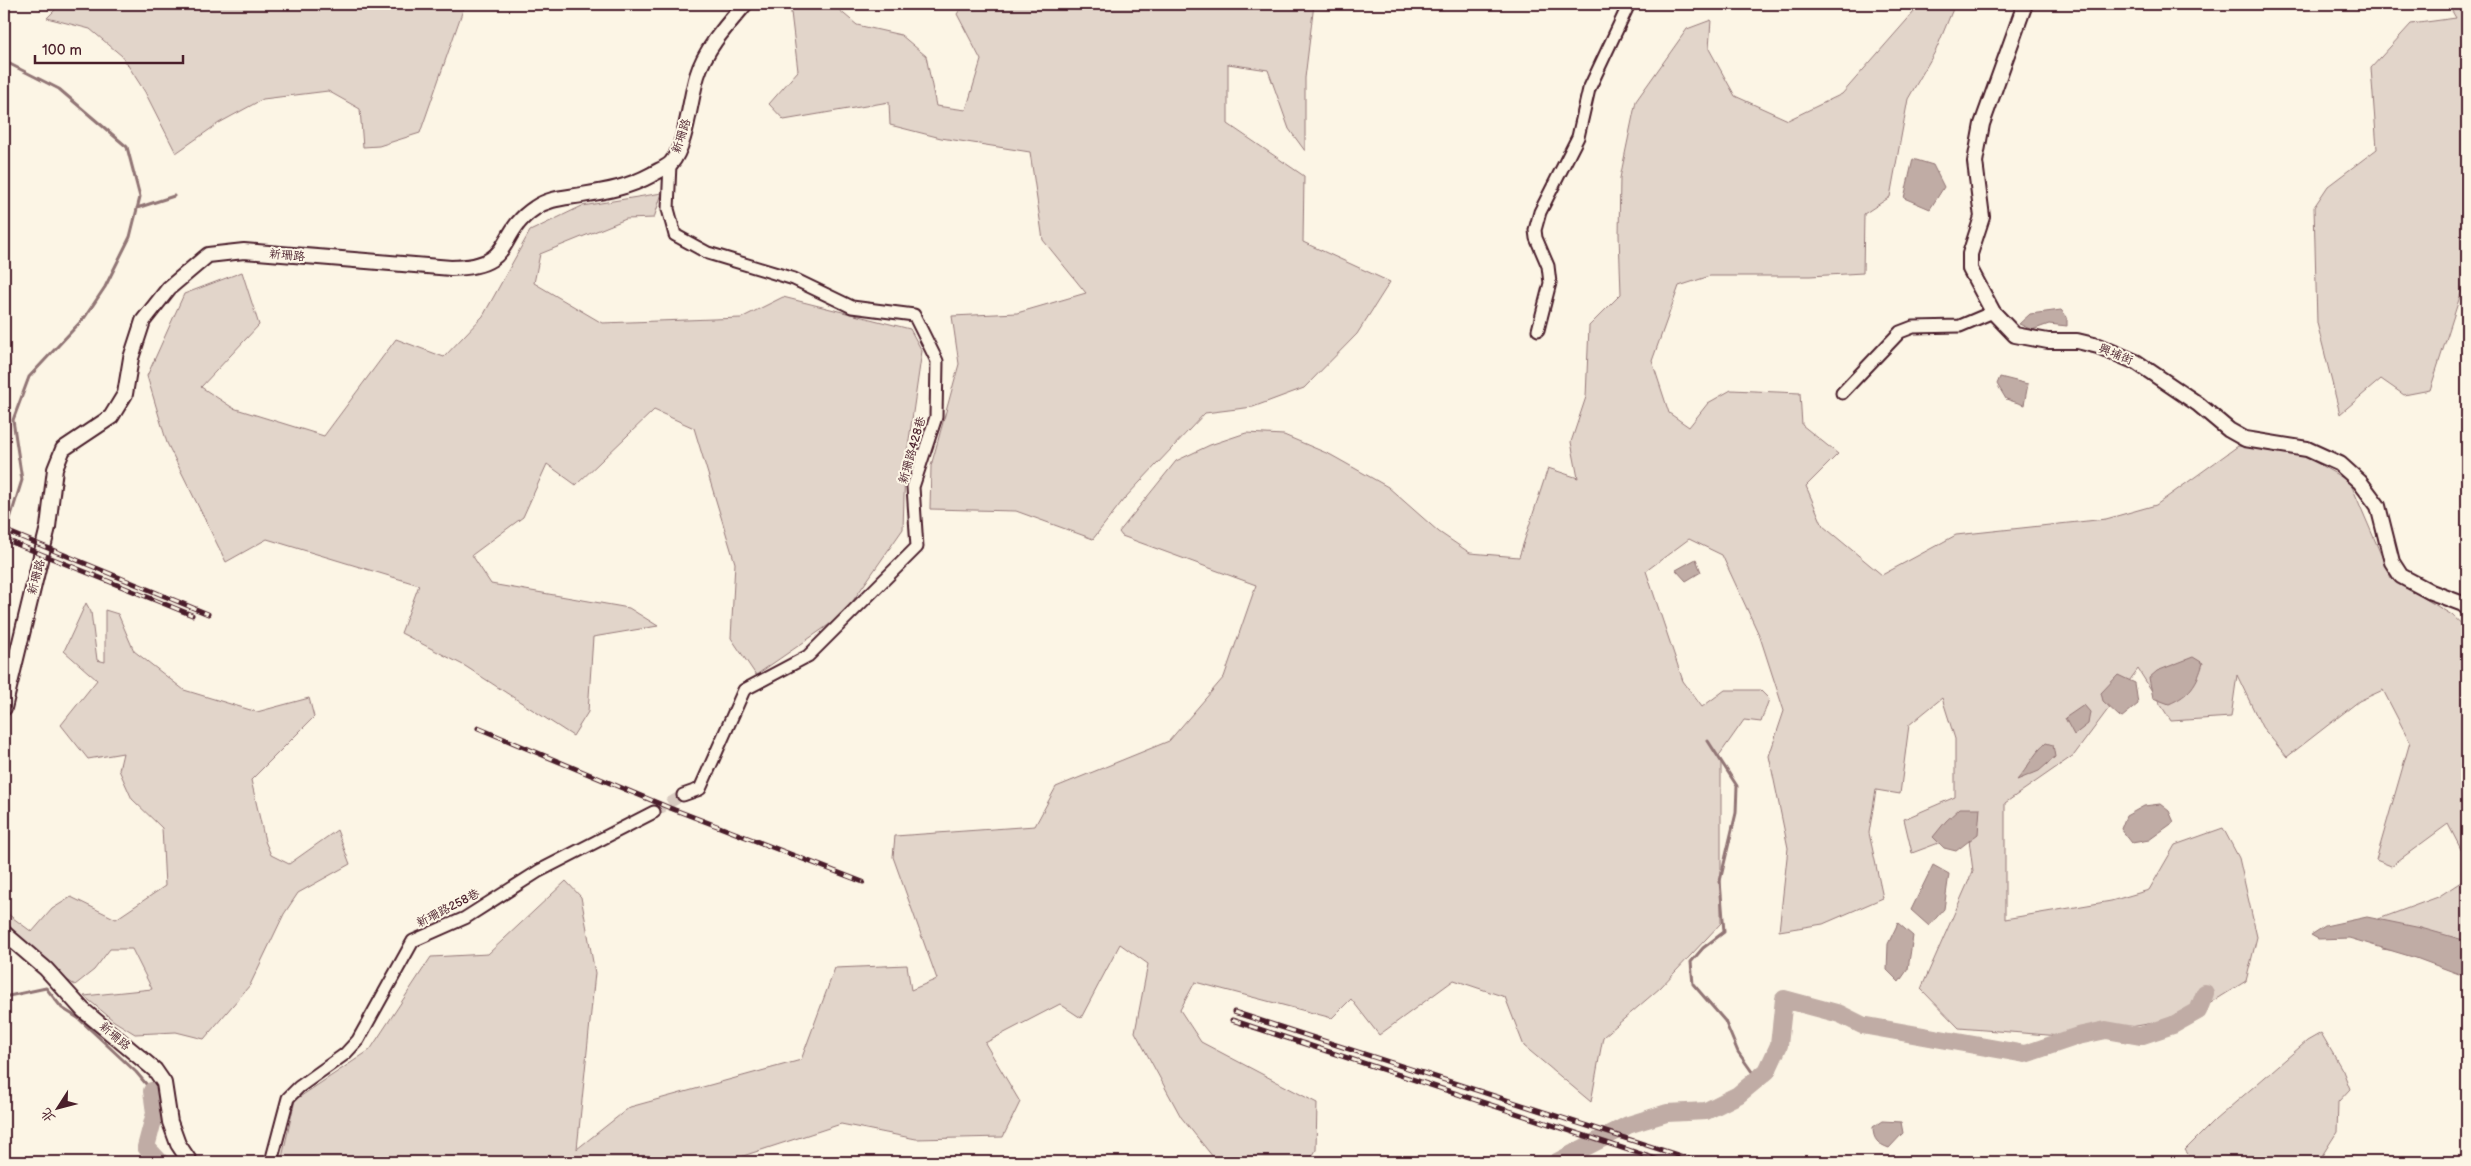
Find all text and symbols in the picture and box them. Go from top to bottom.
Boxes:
scale bar [35,32,182,64]
text: 100 m [42,41,82,60]
street label: 新珊路 [669,117,694,156]
street label: 新珊路 [268,246,306,265]
street label: 興埔街 [2096,341,2135,368]
street label: 新珊路428巷 [896,415,929,486]
street label: 新珊路 [25,558,48,596]
street label: 新珊路258巷 [414,886,482,931]
street label: 新珊路 [96,1019,133,1054]
north arrow [32,1084,82,1134]
text: 北 [37,1105,59,1126]

